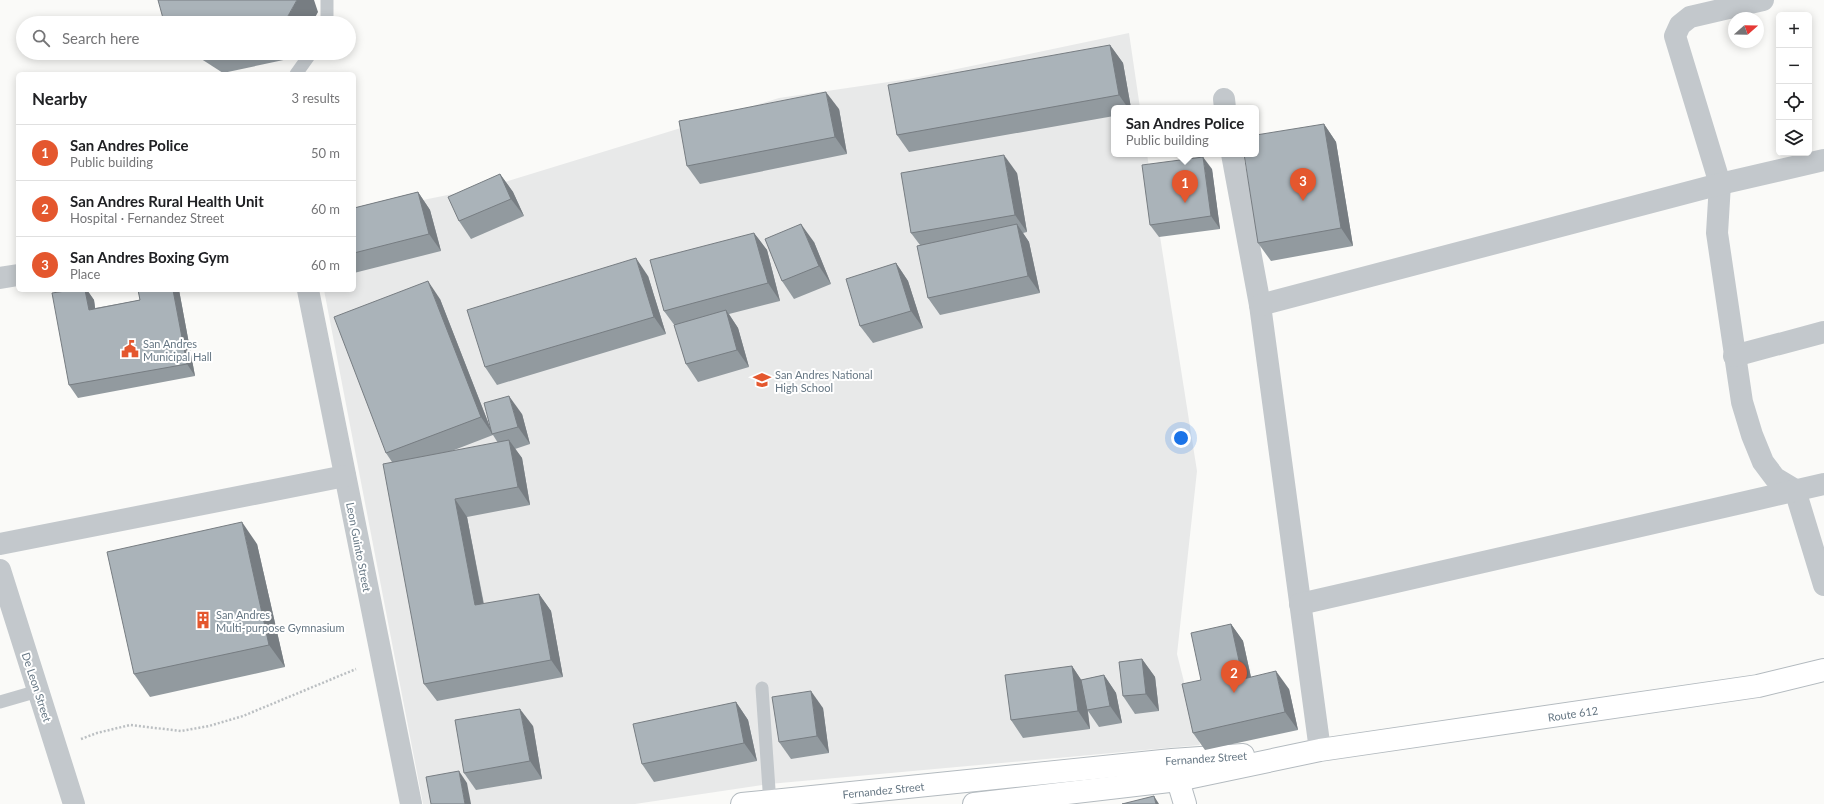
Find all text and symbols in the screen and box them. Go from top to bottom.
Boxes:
north arrow [1728,12,1764,48]
map controls [1776,12,1812,156]
button: + [1776,12,1812,48]
search box [16,16,356,60]
icon: search [30,27,52,49]
text: Search here [62,29,139,47]
button: − [1776,48,1812,84]
button: locate [1776,84,1812,120]
text: Nearby [32,88,87,109]
text: 3 results [292,90,340,106]
popup [1111,105,1259,157]
text: San Andres Police [1126,114,1244,132]
button: layers [1776,120,1812,156]
text: Public building [1126,132,1209,148]
text: San Andres Police [70,136,189,154]
text: 1 [41,145,49,161]
text: 50 m [311,145,340,161]
text: Public building [70,154,153,170]
pin: 3 [1290,168,1316,201]
pin: 1 [1172,170,1198,203]
text: San Andres Rural Health Unit [70,192,264,210]
text: 2 [41,201,49,217]
text: 60 m [311,201,340,217]
text: Hospital · Fernandez Street [70,210,224,226]
text: San Andres Boxing Gym [70,248,229,266]
text: 3 [41,257,49,273]
text: 60 m [311,257,340,273]
text: Place [70,266,100,282]
place label: San Andres Municipal Hall [143,337,212,363]
public building icon: San Andres Municipal Hall [120,339,140,359]
place label: San Andres National High School [775,368,873,394]
school or university icon: San Andres National High School [752,370,772,390]
your location [1171,428,1191,448]
street label: Leon Guinto Street [344,501,374,593]
place label: San Andres Multi-purpose Gymnasium [216,608,345,634]
building icon: San Andres Multi-purpose Gymnasium [193,610,213,630]
street label: De Leon Street [20,651,54,723]
pin: 2 [1221,660,1247,693]
street label: Route 612 [1547,703,1599,723]
street label: Fernandez Street [1165,749,1247,767]
street label: Fernandez Street [842,779,925,800]

